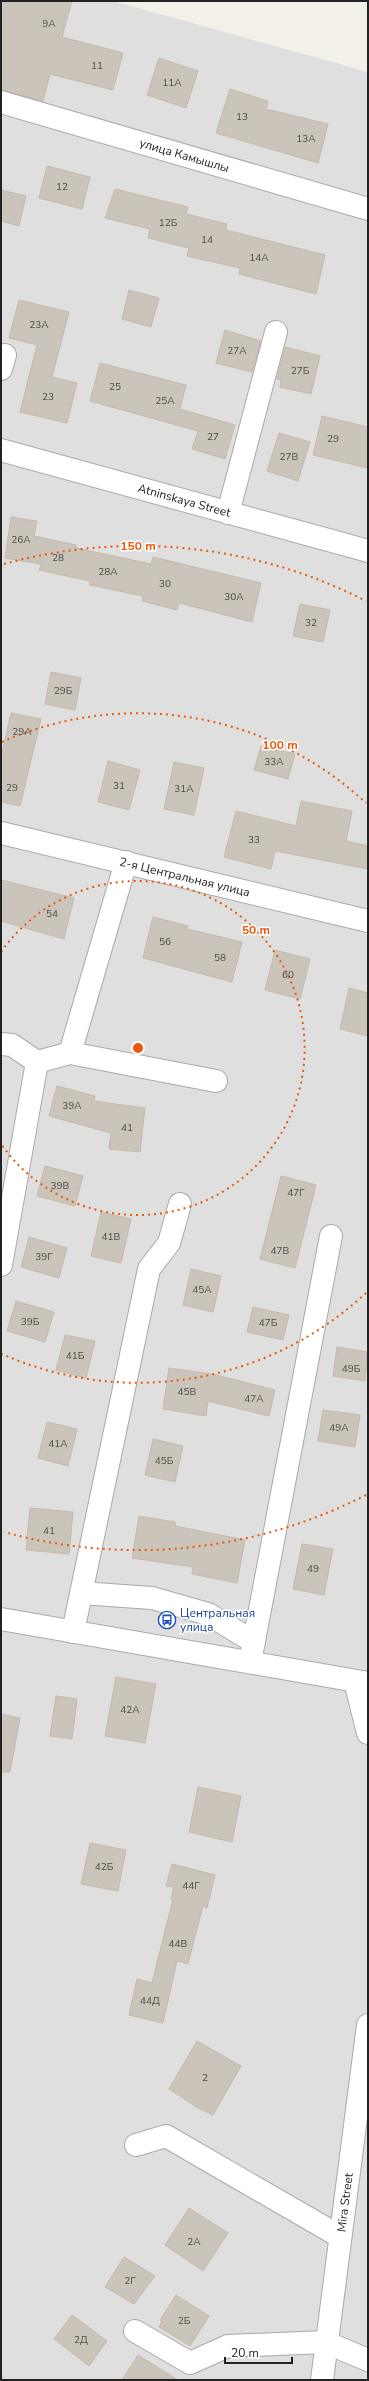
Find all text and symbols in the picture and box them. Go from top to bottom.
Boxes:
house number: 9А [42,17,56,31]
house number: 11 [91,59,103,73]
house number: 11А [162,76,182,90]
house number: 13 [236,110,248,124]
house number: 13А [296,132,316,146]
street label: улица Камышлы [138,135,231,176]
house number: 12 [56,180,68,194]
house number: 12Б [159,216,178,230]
house number: 14 [201,233,213,247]
house number: 14А [249,251,269,265]
house number: 23А [29,318,49,332]
house number: 27А [227,344,247,358]
house number: 27Б [291,364,310,378]
house number: 25 [109,380,121,394]
house number: 23 [42,390,54,404]
house number: 25А [155,394,175,408]
house number: 27 [207,430,219,444]
house number: 29 [327,432,339,446]
house number: 27В [280,450,299,464]
street label: Atninskaya Street [136,480,233,521]
house number: 26А [11,533,31,547]
text: 150 m [120,538,156,554]
house number: 28 [52,551,64,565]
house number: 28А [98,565,118,579]
house number: 30 [159,577,171,591]
house number: 30А [224,590,244,604]
house number: 32 [305,616,317,630]
house number: 29Б [54,684,73,698]
house number: 29А [12,725,32,739]
text: 100 m [262,737,298,753]
house number: 33А [264,755,284,769]
house number: 31 [113,779,125,793]
house number: 29 [6,781,18,795]
house number: 31А [174,782,194,796]
house number: 33 [248,833,260,847]
street label: 2-я Центральная улица [118,854,252,900]
house number: 54 [46,907,58,921]
text: 50 m [242,922,270,938]
house number: 56 [159,935,171,949]
house number: 58 [214,951,226,965]
house number: 60 [282,968,294,982]
centre of rings [131,1041,145,1055]
house number: 39А [62,1099,82,1113]
house number: 41 [121,1121,133,1135]
house number: 39В [51,1179,70,1193]
house number: 47Г [287,1186,305,1200]
house number: 41В [102,1230,121,1244]
house number: 47В [271,1244,290,1258]
house number: 39Г [35,1250,53,1264]
house number: 45А [192,1283,212,1297]
house number: 39Б [21,1315,40,1329]
house number: 47Б [259,1316,278,1330]
house number: 41Б [66,1349,85,1363]
house number: 49Б [342,1362,361,1376]
house number: 45В [178,1385,197,1399]
house number: 47А [244,1392,264,1406]
house number: 49А [329,1421,349,1435]
house number: 41А [48,1437,68,1451]
house number: 45Б [155,1454,174,1468]
house number: 41 [43,1524,55,1538]
house number: 49 [307,1562,319,1576]
place label: Центральная улица [180,1605,255,1635]
bus stop icon: Центральная улица [157,1610,177,1630]
house number: 42А [120,1703,140,1717]
house number: 42Б [95,1860,114,1874]
house number: 44Г [182,1879,200,1893]
house number: 44В [169,1937,188,1951]
house number: 44Д [140,1994,160,2008]
house number: 2 [202,2071,208,2085]
street label: Mira Street [333,2171,357,2233]
house number: 2А [187,2235,201,2249]
house number: 2Г [124,2274,136,2288]
house number: 2Б [178,2314,191,2328]
house number: 2Д [74,2333,88,2347]
scale bar [225,2339,292,2365]
text: 20 m [231,2345,259,2361]

